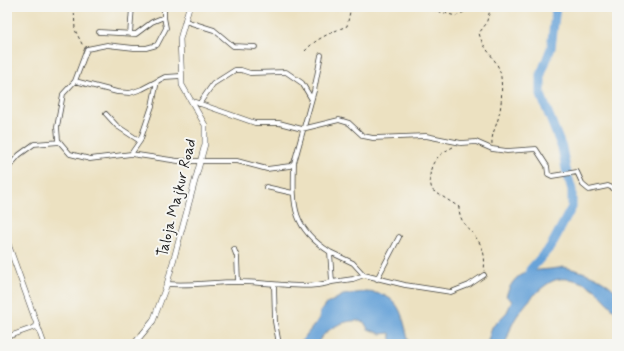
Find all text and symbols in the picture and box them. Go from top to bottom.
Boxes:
street label: Taloja Majkur Road [153,137,201,259]

